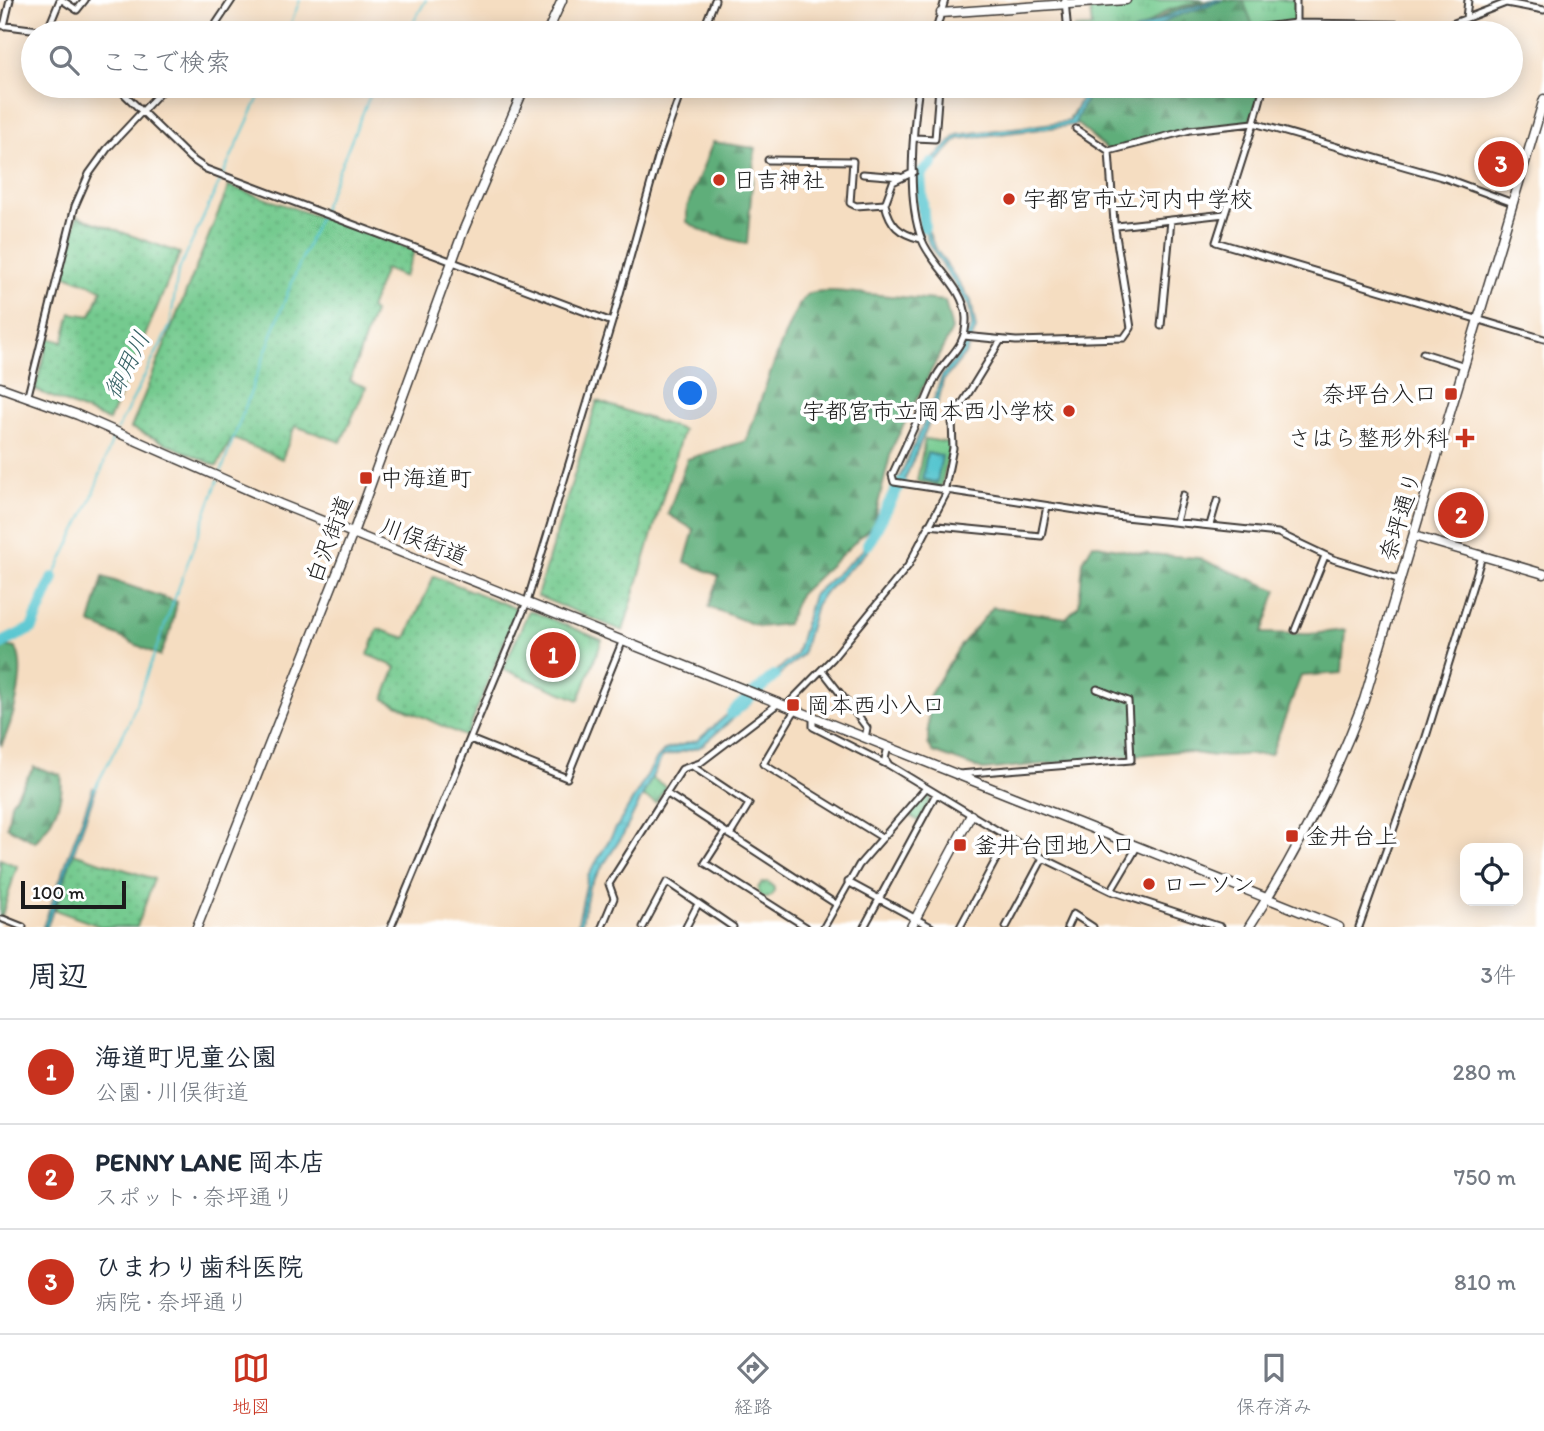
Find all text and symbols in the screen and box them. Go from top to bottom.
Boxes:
search box [21,21,1523,98]
icon: search [45,41,83,79]
text: ここで検索 [101,46,231,78]
pin: 3 [1478,138,1524,190]
place label: 日吉神社 [733,166,825,194]
marker: 日吉神社 [711,172,727,188]
place label: 宇都宮市立河内中学校 [1023,185,1253,213]
marker: 宇都宮市立河内中学校 [1001,191,1017,207]
water label: 御用川 [97,326,156,403]
your location [673,376,707,410]
place label: 奈坪台入口 [1322,380,1437,408]
marker: 奈坪台入口 [1443,386,1459,402]
place label: 宇都宮市立岡本西小学校 [802,397,1055,425]
marker: 宇都宮市立岡本西小学校 [1061,403,1077,419]
place label: さはら整形外科 [1288,424,1449,452]
marker: さはら整形外科 [1455,428,1475,448]
place label: 中海道町 [380,464,472,492]
street label: 奈坪通り [1373,468,1427,564]
marker: 中海道町 [358,470,374,486]
pin: 2 [1438,489,1484,541]
street label: 白沢街道 [299,491,359,587]
street label: 川俣街道 [376,511,472,571]
pin: 1 [530,629,576,681]
place label: 岡本西小入口 [807,691,945,719]
marker: 岡本西小入口 [785,697,801,713]
place label: 金井台上 [1306,822,1398,850]
marker: 金井台上 [1284,828,1300,844]
place label: 釜井台団地入口 [974,831,1135,859]
marker: 釜井台団地入口 [952,837,968,853]
map controls [1460,843,1523,906]
button: locate [1460,843,1523,906]
place label: ローソン [1163,870,1255,898]
marker: ローソン [1141,876,1157,892]
scale bar [21,878,126,910]
text: 100 m [32,881,84,904]
text: 周辺 [28,957,88,994]
text: 3件 [1480,961,1516,989]
text: 海道町児童公園 [95,1041,277,1073]
text: 1 [46,1058,56,1086]
text: 280 m [1453,1058,1516,1086]
text: 公園 · 川俣街道 [95,1078,249,1106]
text: PENNY LANE 岡本店 [95,1146,326,1178]
text: 2 [45,1163,57,1191]
text: 750 m [1454,1163,1516,1191]
text: スポット · 奈坪通り [95,1183,295,1211]
text: ひまわり歯科医院 [95,1251,303,1283]
text: 3 [45,1268,57,1296]
text: 810 m [1454,1268,1516,1296]
text: 病院 · 奈坪通り [95,1288,249,1316]
tab: 地図 [232,1349,270,1418]
tab: 経路 [734,1349,772,1418]
tab: 保存済み [1236,1349,1312,1418]

